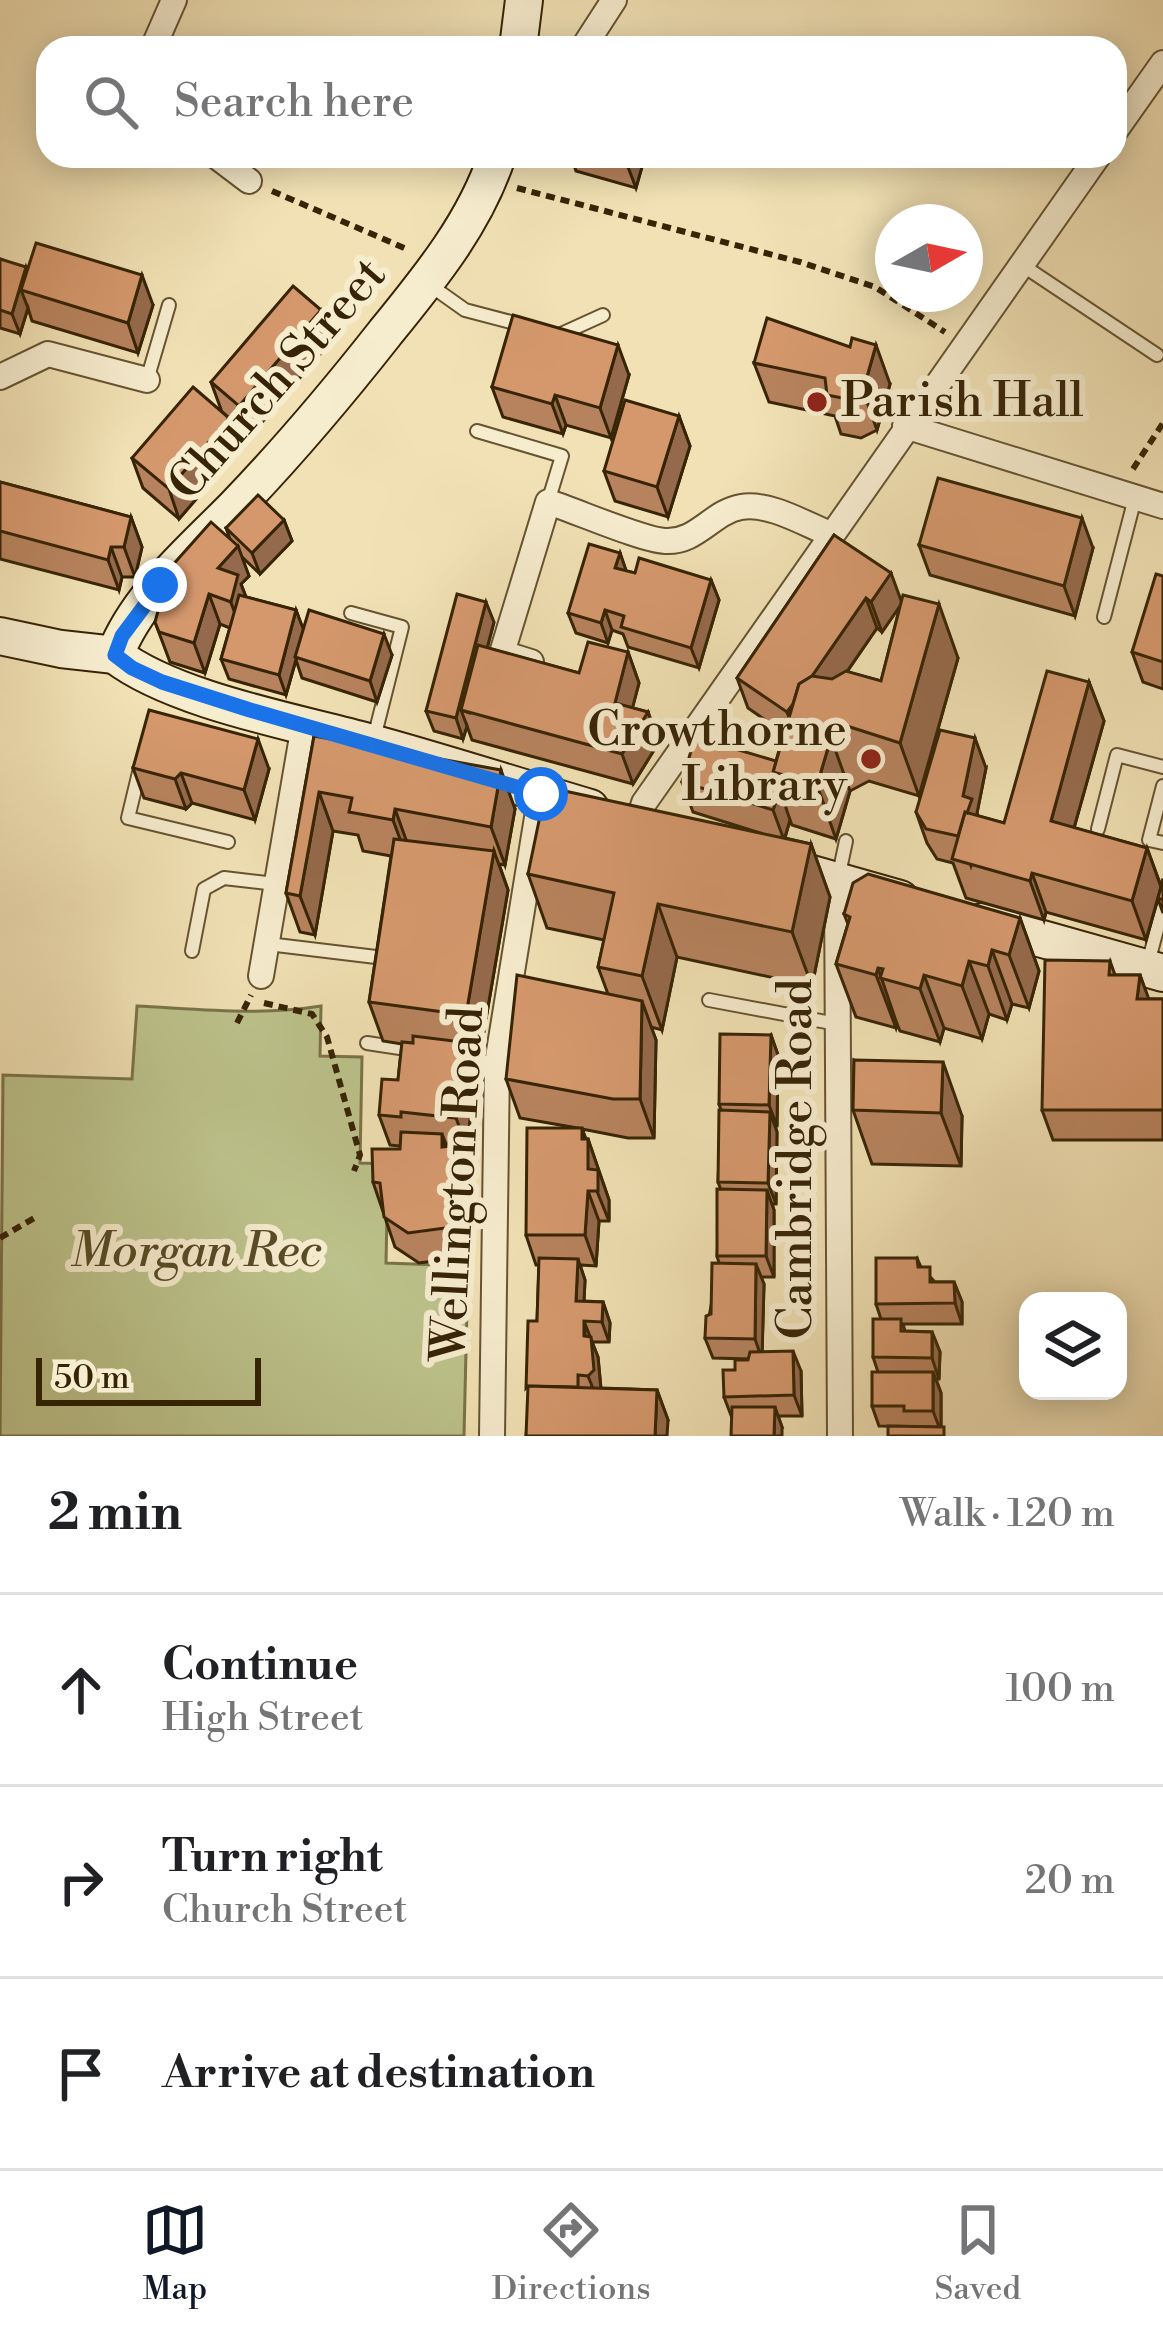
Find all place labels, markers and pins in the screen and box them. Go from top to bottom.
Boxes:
place label: Parish Hall [841,372,1084,432]
marker: Parish Hall [804,389,830,415]
place label: Crowthorne Library [587,701,848,816]
marker: Crowthorne Library [858,746,884,772]

